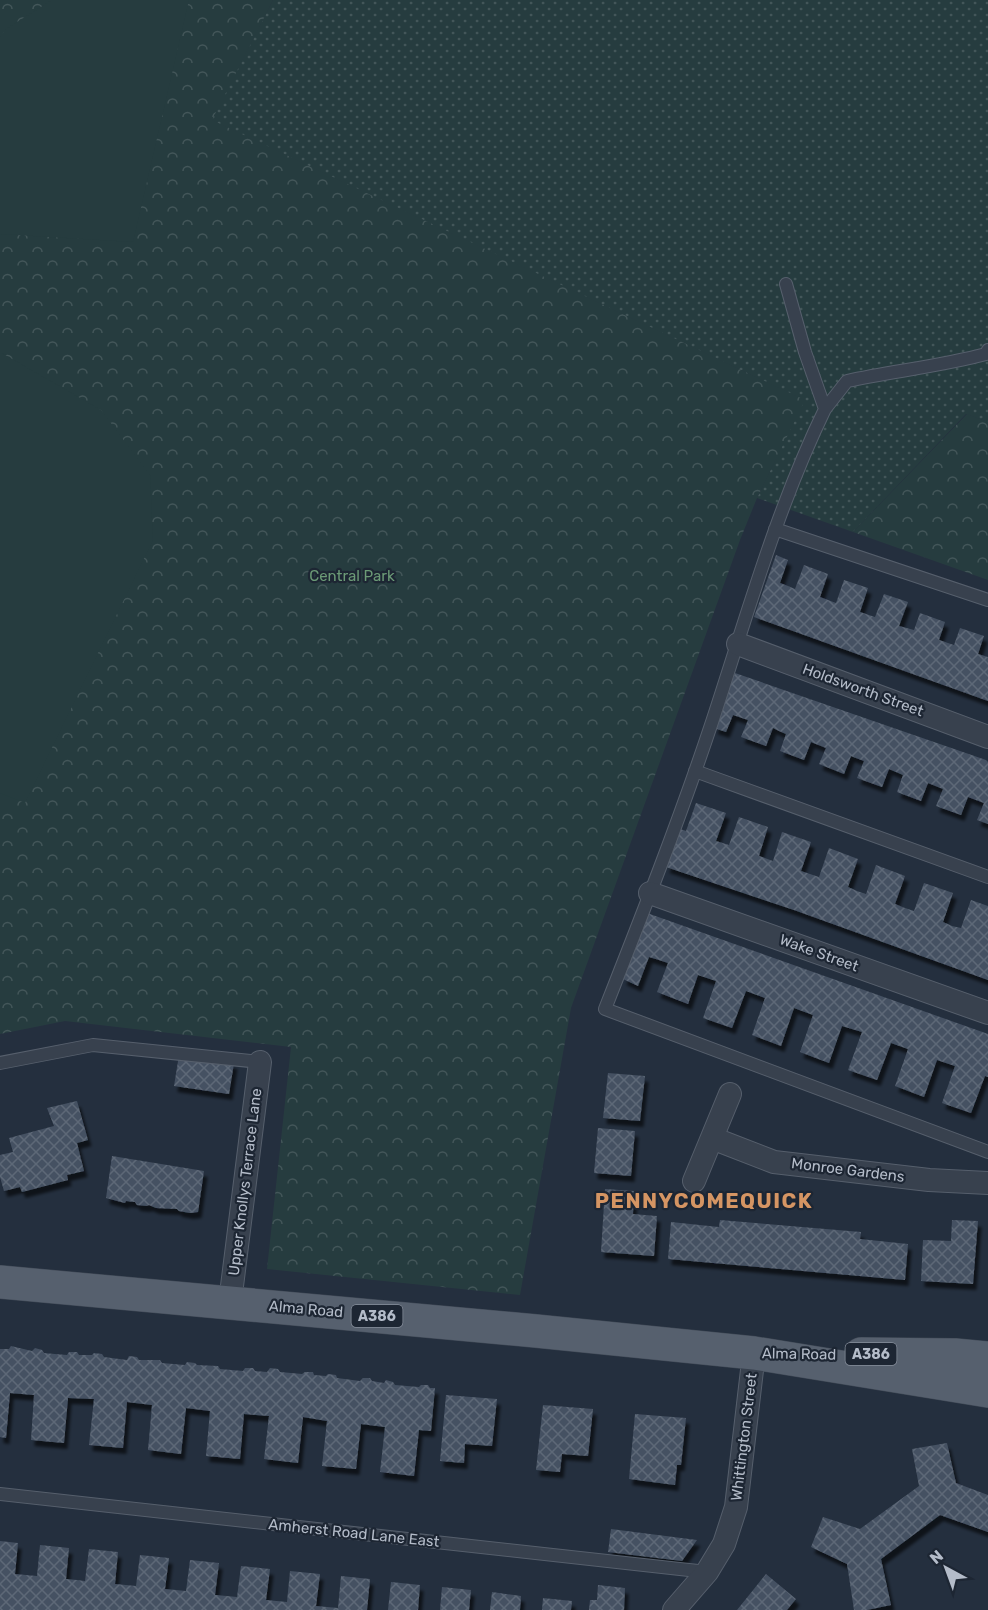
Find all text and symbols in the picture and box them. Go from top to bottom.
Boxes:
park label: Central Park [309,567,395,585]
street label: Holdsworth Street [800,660,926,720]
street label: Wake Street [777,930,861,976]
street label: Upper Knollys Terrace Lane [225,1087,265,1277]
street label: Monroe Gardens [790,1154,906,1186]
district label: PENNYCOMEQUICK [595,1188,813,1213]
street label: Alma Road [268,1297,344,1321]
road number: A386 [352,1305,403,1327]
road number: A386 [846,1343,896,1365]
street label: Alma Road [762,1344,836,1364]
street label: Whittington Street [727,1372,761,1502]
street label: Amherst Road Lane East [268,1515,440,1551]
north arrow [916,1538,976,1598]
text: N [926,1546,947,1568]

